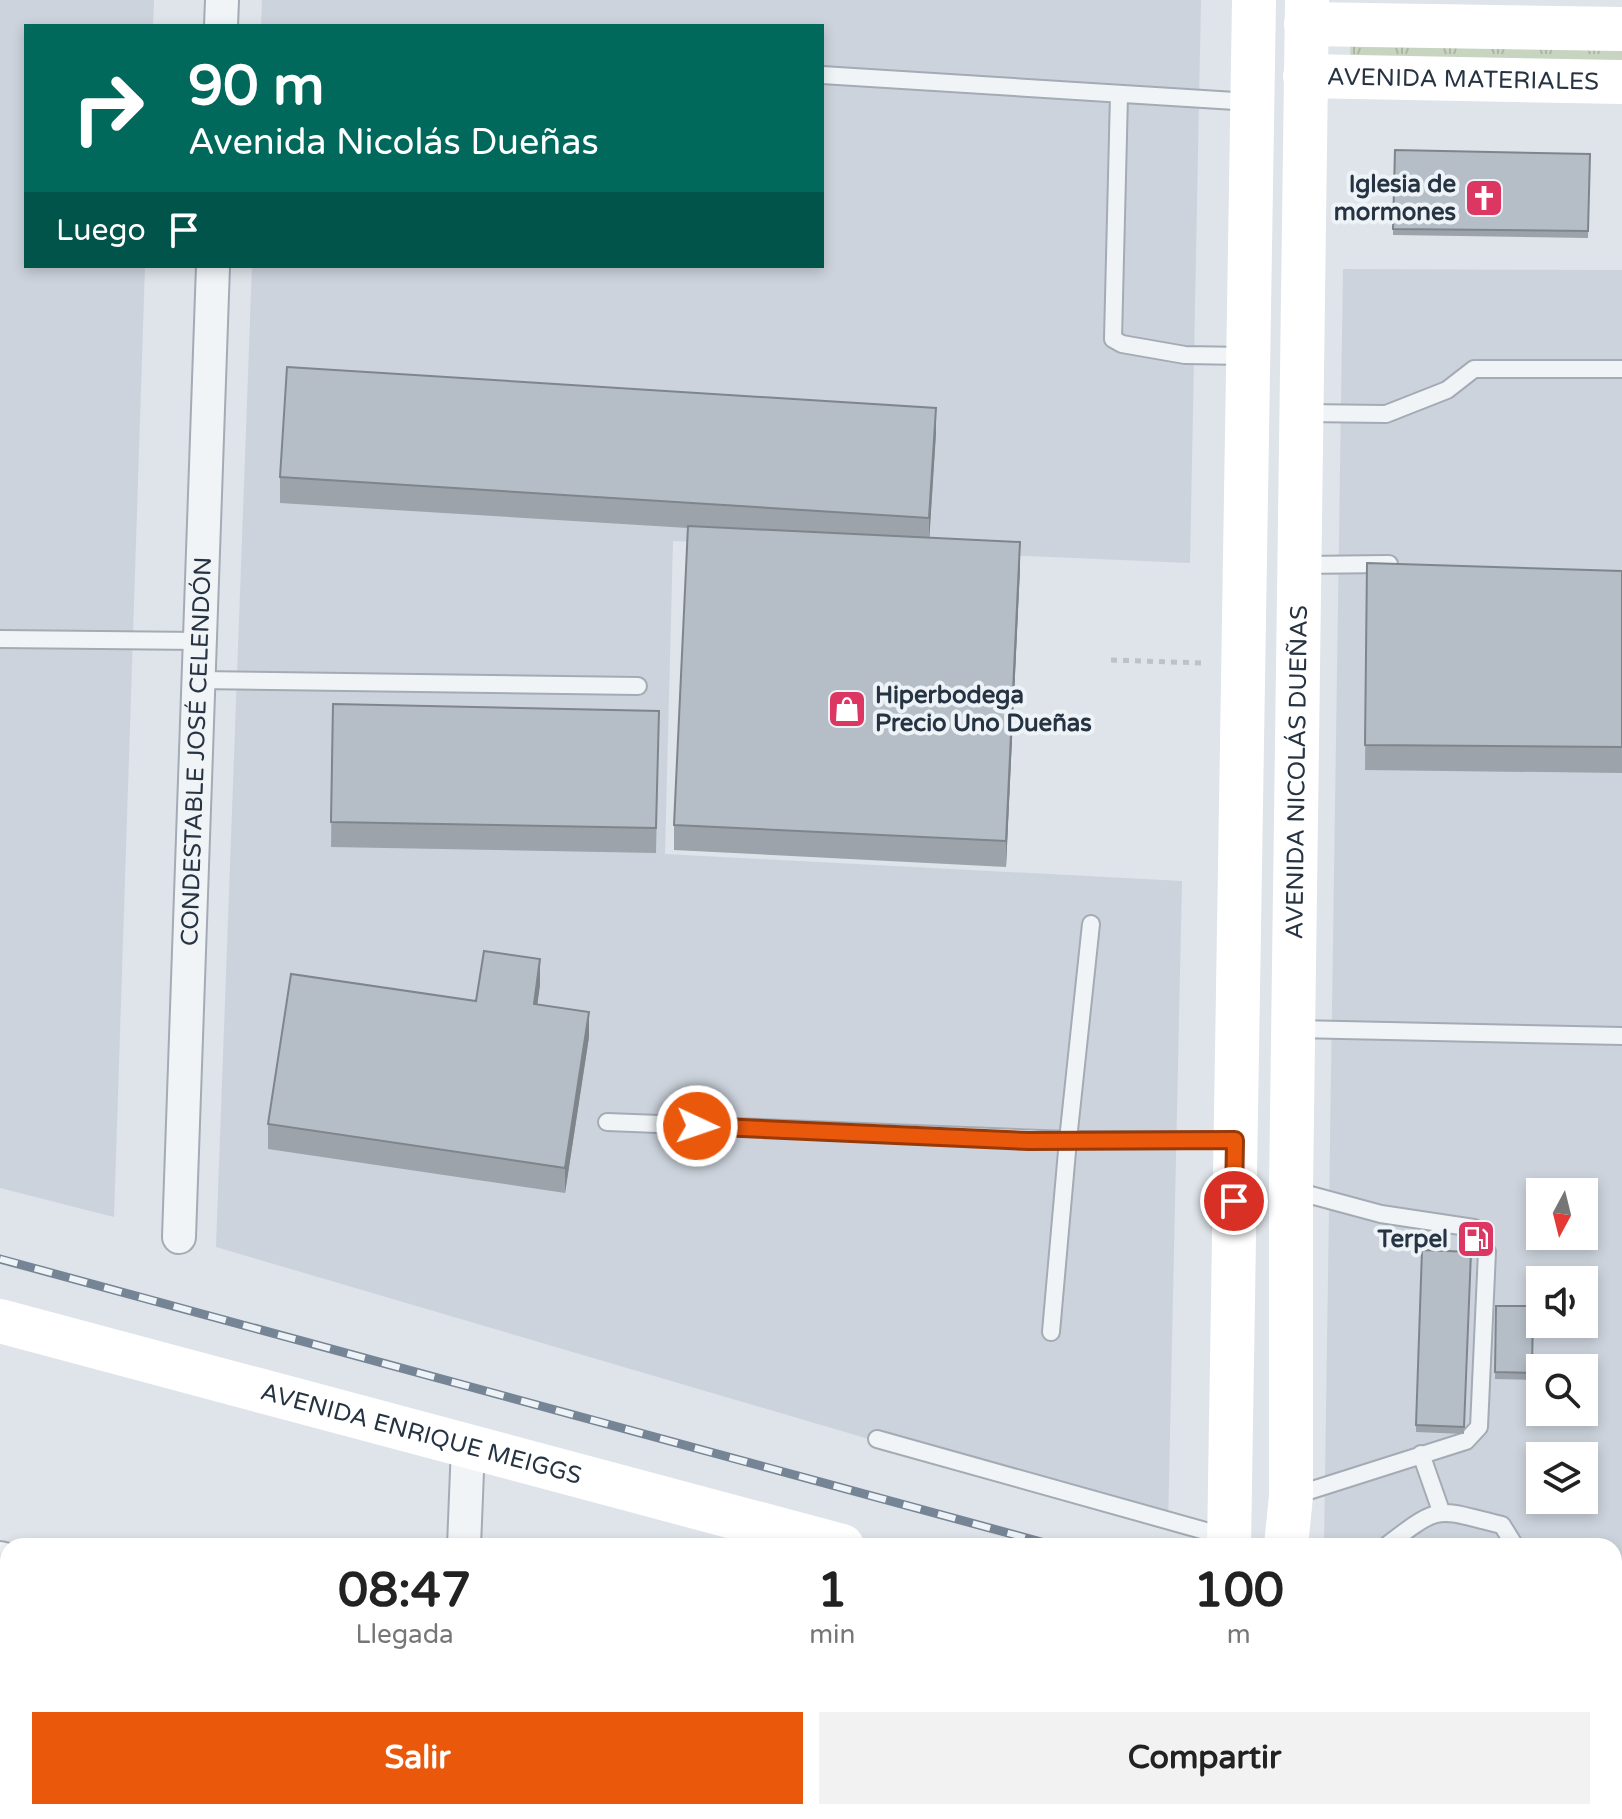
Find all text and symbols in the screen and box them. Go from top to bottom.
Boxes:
text: 90 m [188,53,324,120]
icon: right [56,56,160,160]
street label: AVENIDA MATERIALES [1327,62,1599,97]
text: Avenida Nicolás Dueñas [188,121,599,164]
place label: Iglesia de mormones [1334,170,1456,227]
church icon: Iglesia de mormones [1463,177,1505,219]
icon: arrive [162,208,206,252]
text: Luego [56,212,146,249]
street label: CONDESTABLE JOSÉ CELENDÓN [175,556,218,947]
street label: AVENIDA NICOLÁS DUEÑAS [1280,605,1314,940]
place label: Hiperbodega Precio Uno Dueñas [875,681,1092,738]
shop icon: Hiperbodega Precio Uno Dueñas [826,688,868,730]
position arrow [655,1084,739,1168]
pin [1200,1167,1268,1235]
north arrow [1526,1178,1598,1250]
map controls [1526,1178,1598,1514]
icon: arrive [1212,1179,1256,1223]
fuel station icon: Terpel [1455,1218,1497,1260]
place label: Terpel [1376,1225,1448,1254]
button: sound [1526,1266,1598,1338]
button: search [1526,1354,1598,1426]
street label: AVENIDA ENRIQUE MEIGGS [257,1377,585,1491]
button: layers [1526,1442,1598,1514]
text: 08:47 [338,1562,471,1620]
text: 1 [817,1562,847,1620]
text: 100 [1193,1562,1284,1620]
text: Llegada [356,1619,454,1650]
text: min [809,1619,855,1650]
text: m [1227,1619,1251,1650]
button: Salir [32,1712,803,1804]
button: Compartir [819,1712,1590,1804]

